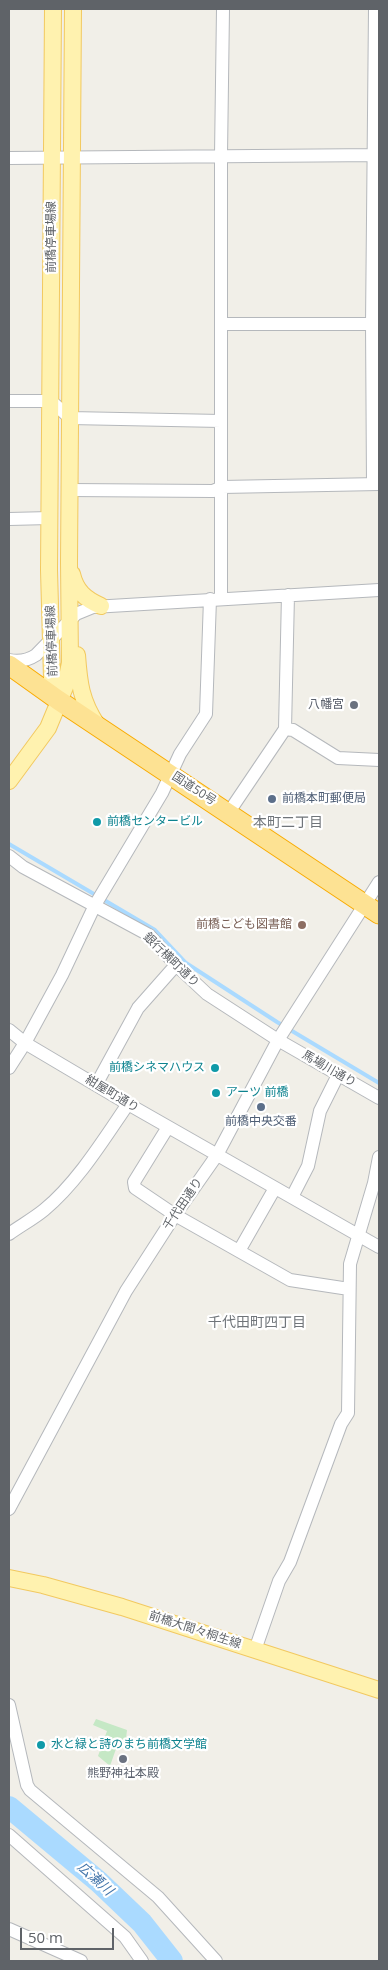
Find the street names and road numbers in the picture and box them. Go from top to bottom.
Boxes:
street label: 前橋停車場線 [45,201,59,273]
street label: 前橋停車場線 [44,605,60,677]
street label: 国道50号 [169,769,219,809]
street label: 銀行横町通り [140,930,202,990]
street label: 馬場川通り [299,1048,359,1090]
street label: 紺屋町通り [83,1072,141,1116]
street label: 千代田通り [160,1175,206,1233]
street label: 前橋大間々桐生線 [147,1608,243,1652]

